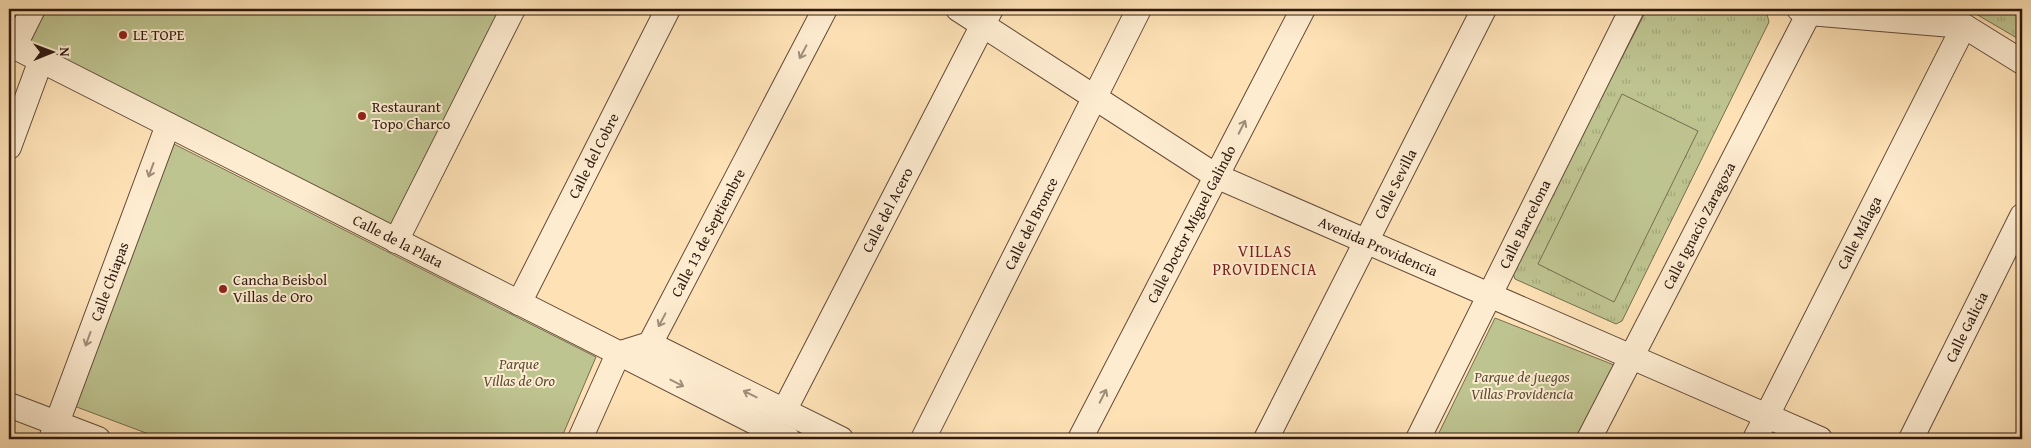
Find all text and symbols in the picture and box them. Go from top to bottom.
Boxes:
place label: LE TOPE [133,24,185,45]
north arrow [28,28,78,78]
marker: LE TOPE [117,29,129,41]
one-way arrow [798,44,807,59]
text: N [55,47,75,57]
place label: Restaurant Topo Charco [372,96,451,134]
street label: Calle del Cobre [563,109,624,202]
marker: Restaurant Topo Charco [356,110,368,122]
one-way arrow [1238,120,1247,135]
street label: Calle Doctor Miguel Galindo [1141,141,1241,307]
street label: Calle Sevilla [1368,145,1421,222]
street label: Calle Ignacio Zaragoza [1657,158,1740,293]
one-way arrow [146,162,155,177]
street label: Calle del Acero [856,163,918,256]
street label: Calle 13 de Septiembre [665,165,750,301]
street label: Calle del Bronce [999,174,1063,273]
street label: Calle Barcelona [1494,176,1555,272]
street label: Calle Málaga [1832,193,1886,273]
street label: Calle de la Plata [349,209,447,272]
street label: Avenida Providencia [1315,211,1441,281]
street label: Calle Chiapas [85,239,134,324]
district label: VILLAS PROVIDENCIA [1212,239,1318,281]
place label: Cancha Beisbol Villas de Oro [233,269,327,307]
marker: Cancha Beisbol Villas de Oro [217,283,229,295]
street label: Calle Galicia [1940,288,1993,366]
one-way arrow [657,312,666,327]
one-way arrow [83,331,92,346]
park label: Parque Villas de Oro [483,353,556,391]
park label: Parque de juegos Villas Providencia [1471,366,1573,404]
one-way arrow [669,379,684,389]
one-way arrow [743,389,758,398]
one-way arrow [1099,389,1108,404]

